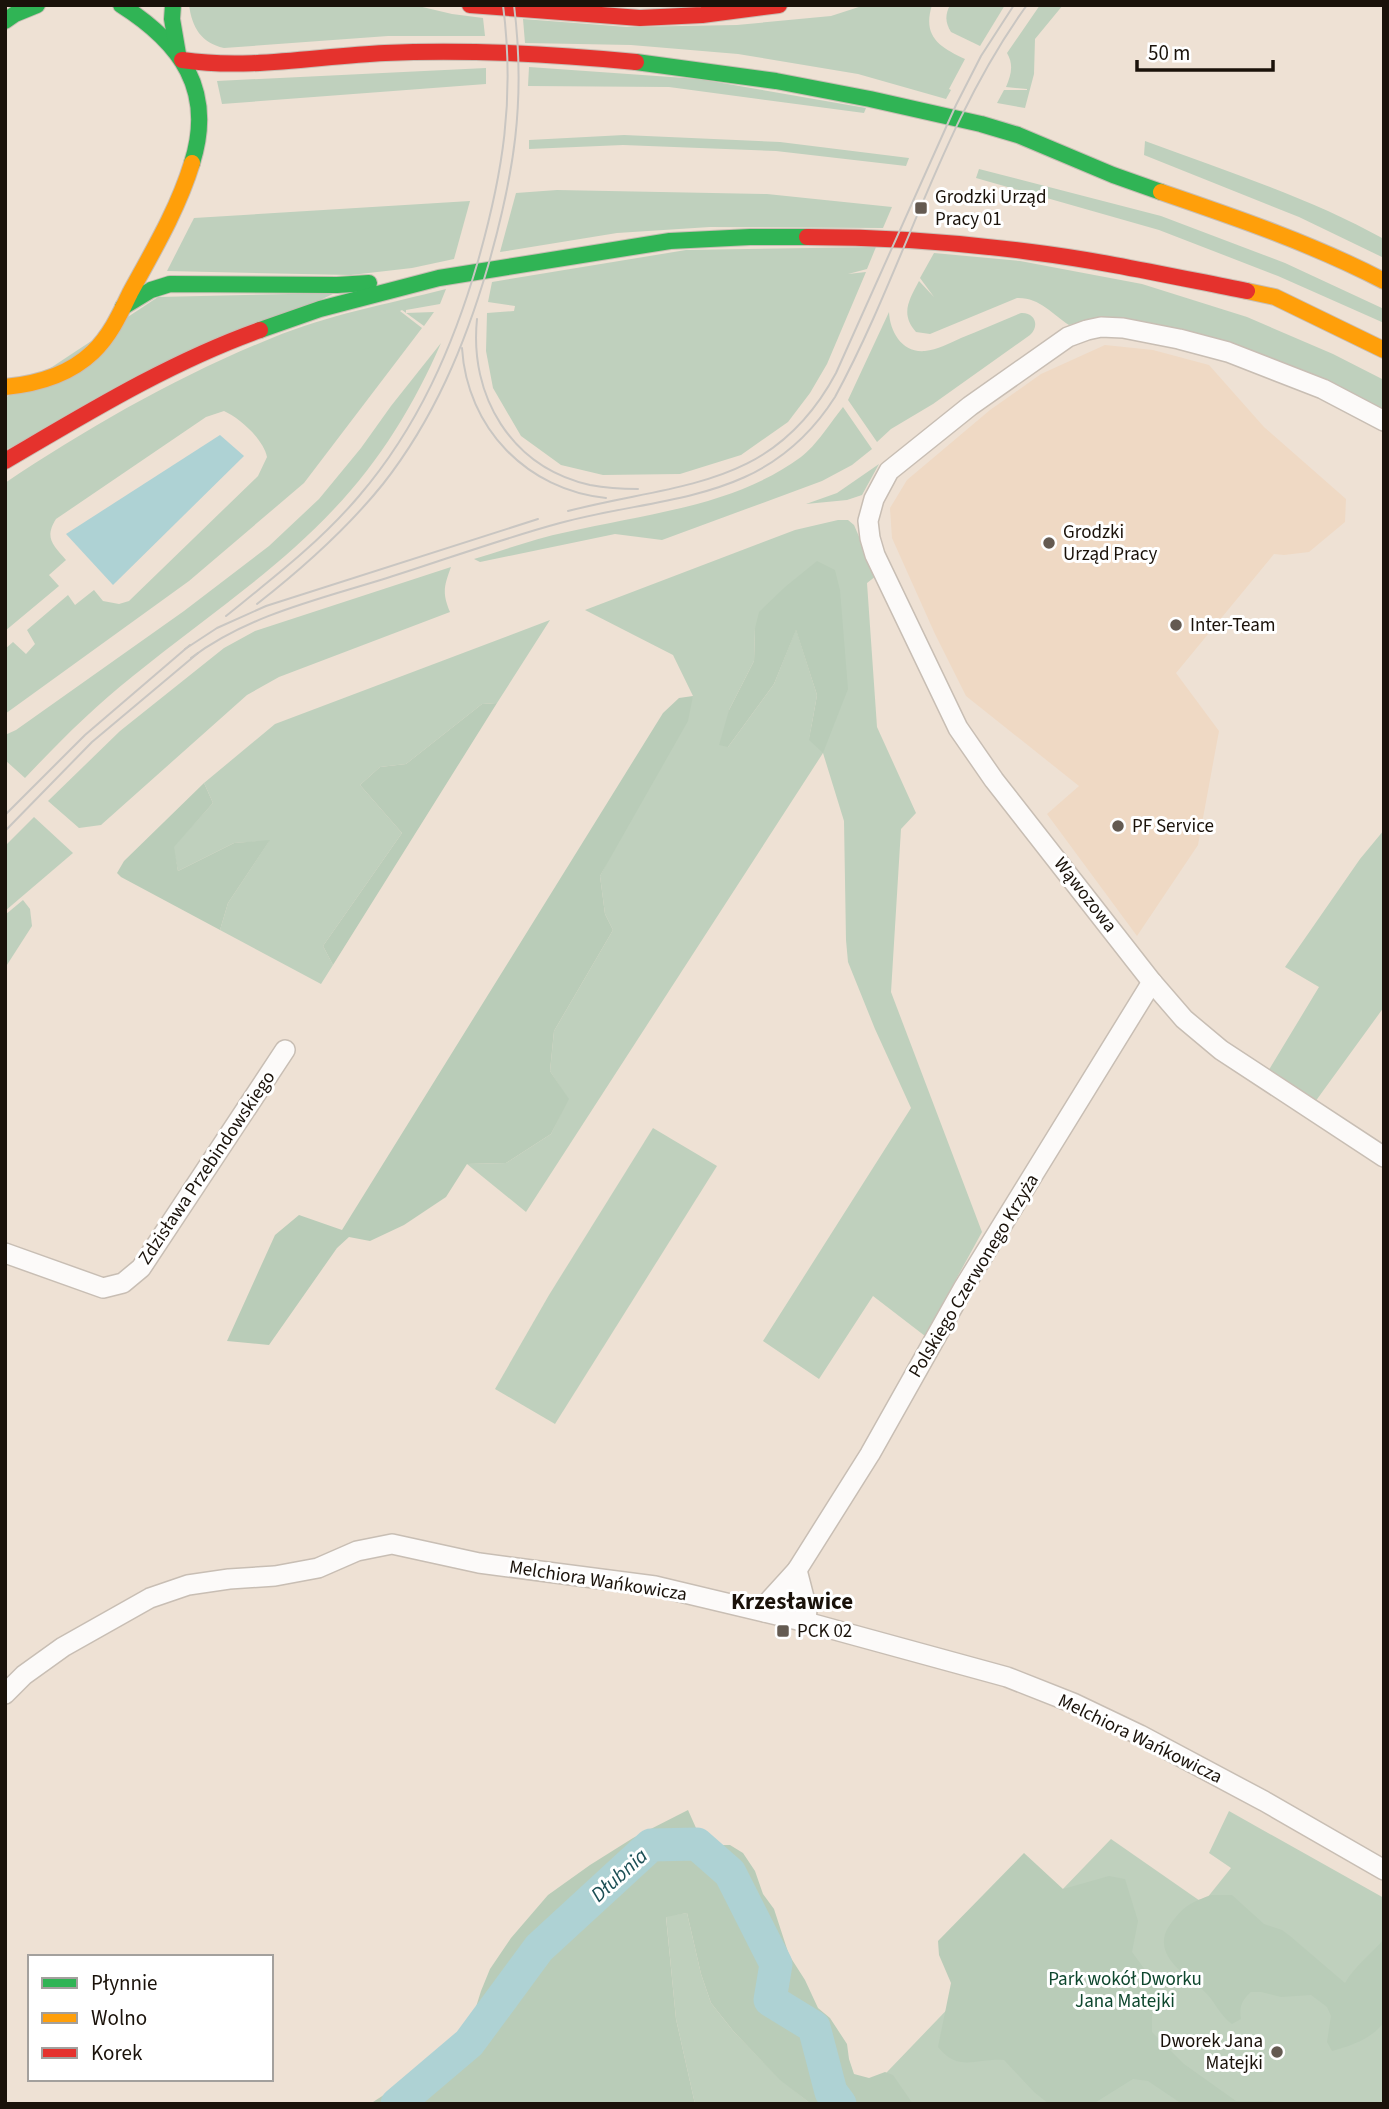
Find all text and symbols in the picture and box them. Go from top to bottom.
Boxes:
scale bar [1137,28,1274,72]
text: 50 m [1148,38,1190,68]
place label: Grodzki Urząd Pracy 01 [935,184,1046,233]
marker: Grodzki Urząd Pracy 01 [913,200,929,216]
place label: Grodzki Urząd Pracy [1063,519,1158,568]
marker: Grodzki Urząd Pracy [1041,535,1057,551]
place label: Inter-Team [1190,612,1276,639]
marker: Inter-Team [1168,617,1184,633]
place label: PF Service [1132,813,1214,840]
marker: PF Service [1110,818,1126,834]
street label: Wąwozowa [1047,852,1123,938]
street label: Zdzisława Przebindowskiego [132,1066,282,1270]
street label: Polskiego Czerwonego Krzyża [902,1169,1046,1383]
street label: Melchiora Wańkowicza [507,1554,689,1608]
district label: Krzesławice [731,1585,853,1618]
place label: PCK 02 [797,1618,852,1645]
marker: PCK 02 [775,1623,791,1639]
street label: Melchiora Wańkowicza [1053,1687,1227,1791]
water label: Dłubnia [584,1841,654,1909]
legend [28,1955,273,2081]
park label: Park wokół Dworku Jana Matejki [1048,1966,1202,2015]
text: Płynnie [91,1968,158,1998]
text: Wolno [91,2003,147,2033]
place label: Dworek Jana Matejki [1160,2028,1263,2077]
text: Korek [91,2038,143,2068]
marker: Dworek Jana Matejki [1269,2044,1285,2060]

